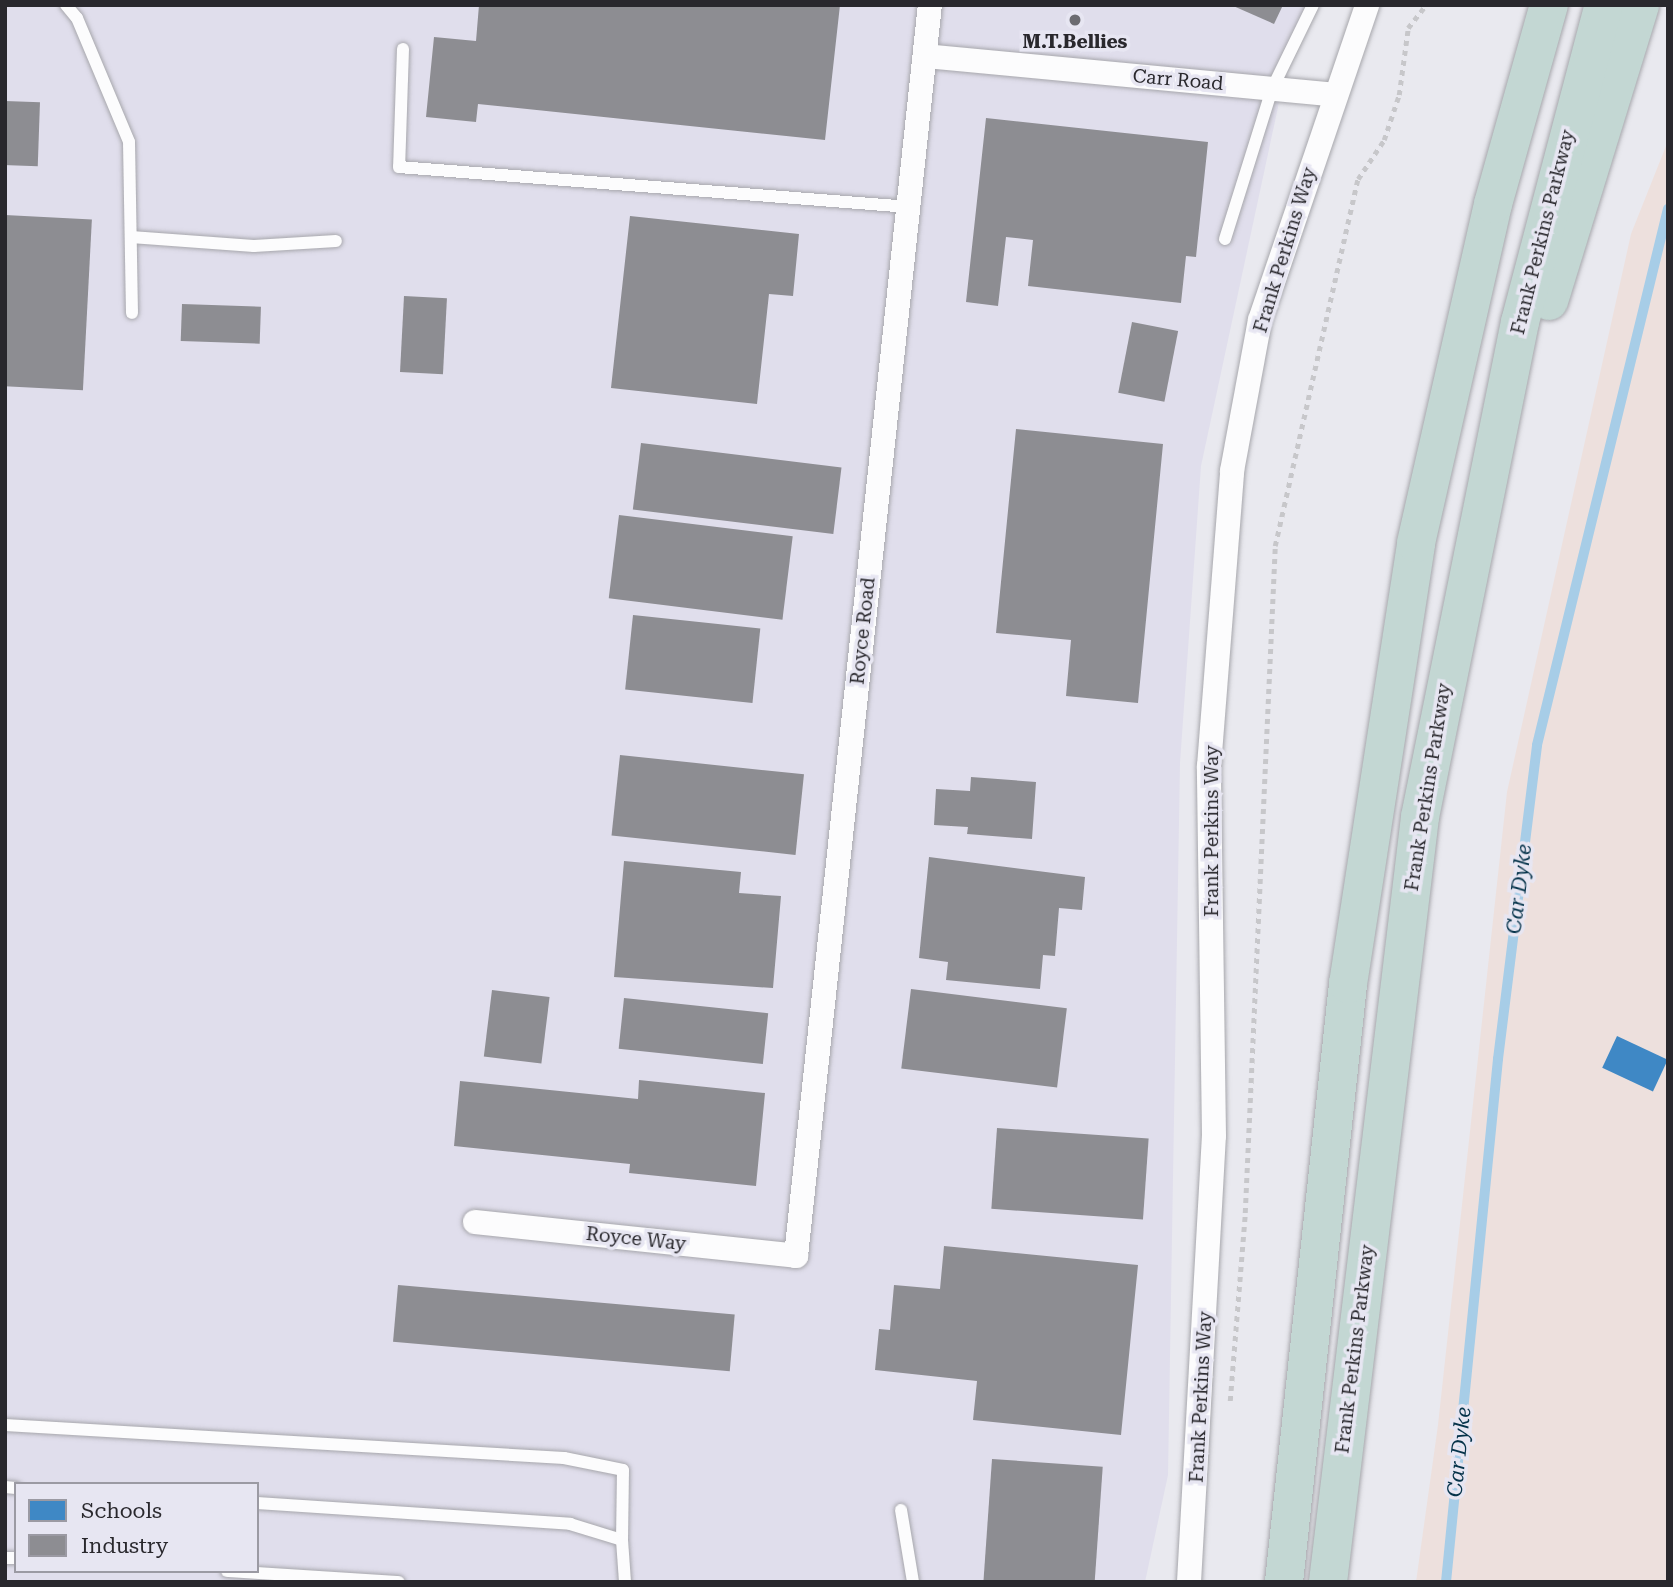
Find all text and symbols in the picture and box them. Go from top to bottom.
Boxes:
marker: M.T.Bellies [1067,12,1083,28]
place label: M.T.Bellies [1023,31,1127,53]
street label: Carr Road [1132,65,1224,95]
street label: Frank Perkins Parkway [1506,127,1580,337]
street label: Frank Perkins Way [1249,165,1321,335]
street label: Royce Road [846,576,880,686]
street label: Frank Perkins Parkway [1400,681,1456,893]
street label: Frank Perkins Way [1201,745,1223,917]
water label: Car Dyke [1501,843,1537,935]
street label: Royce Way [585,1222,687,1256]
street label: Frank Perkins Parkway [1331,1243,1379,1455]
street label: Frank Perkins Way [1185,1311,1217,1483]
water label: Car Dyke [1442,1406,1476,1498]
legend [14,1482,259,1573]
text: Schools [81,1499,162,1523]
text: Industry [81,1534,168,1558]

